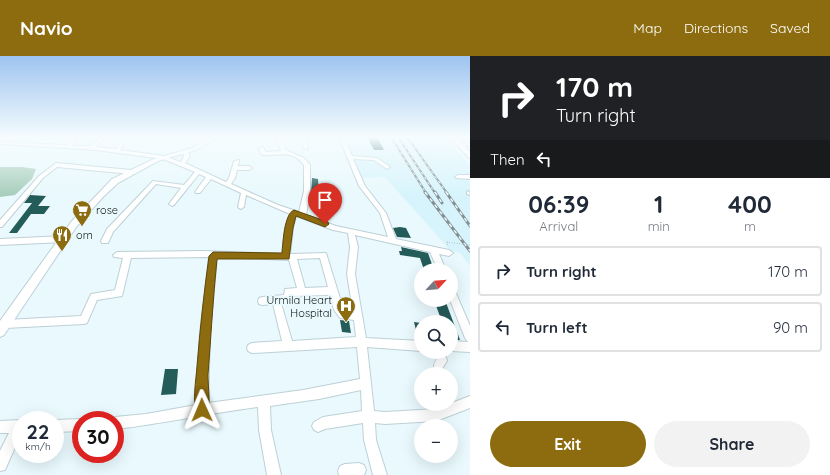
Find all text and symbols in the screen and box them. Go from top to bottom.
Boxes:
text: Navio [20,16,73,40]
text: Map [633,19,662,37]
text: Directions [684,19,748,37]
text: Saved [770,19,810,37]
text: 170 m [556,69,633,104]
icon: right [490,72,542,124]
text: Turn right [556,104,636,127]
icon: left [533,148,555,170]
text: Then [490,150,525,169]
pin [308,183,342,224]
icon: arrive [314,189,336,211]
text: 06:39 [528,189,589,219]
text: 1 [654,189,663,219]
text: 400 [728,189,772,219]
supermarket icon: rose [71,199,93,227]
place label: rose [96,203,118,217]
text: Arrival [539,218,578,234]
text: min [648,218,670,234]
text: m [744,218,756,234]
restaurant icon: om [51,224,73,252]
place label: om [76,228,93,242]
icon: right [492,260,514,282]
text: Turn right [526,262,597,281]
text: 170 m [768,262,808,281]
north arrow [414,263,458,307]
map controls [414,263,458,463]
place label: Urmila Heart Hospital [267,293,332,320]
hospital icon: Urmila Heart Hospital [335,295,357,323]
button: search [414,315,458,359]
icon: left [492,316,514,338]
text: Turn left [526,318,588,337]
text: 90 m [773,318,808,337]
button: + [414,367,458,411]
position arrow [181,389,223,431]
speed limit sign: 30 [72,411,124,463]
text: 22 [27,419,49,444]
button: − [414,419,458,463]
button: Exit [490,421,646,467]
button: Share [654,421,810,467]
text: km/h [25,440,51,453]

